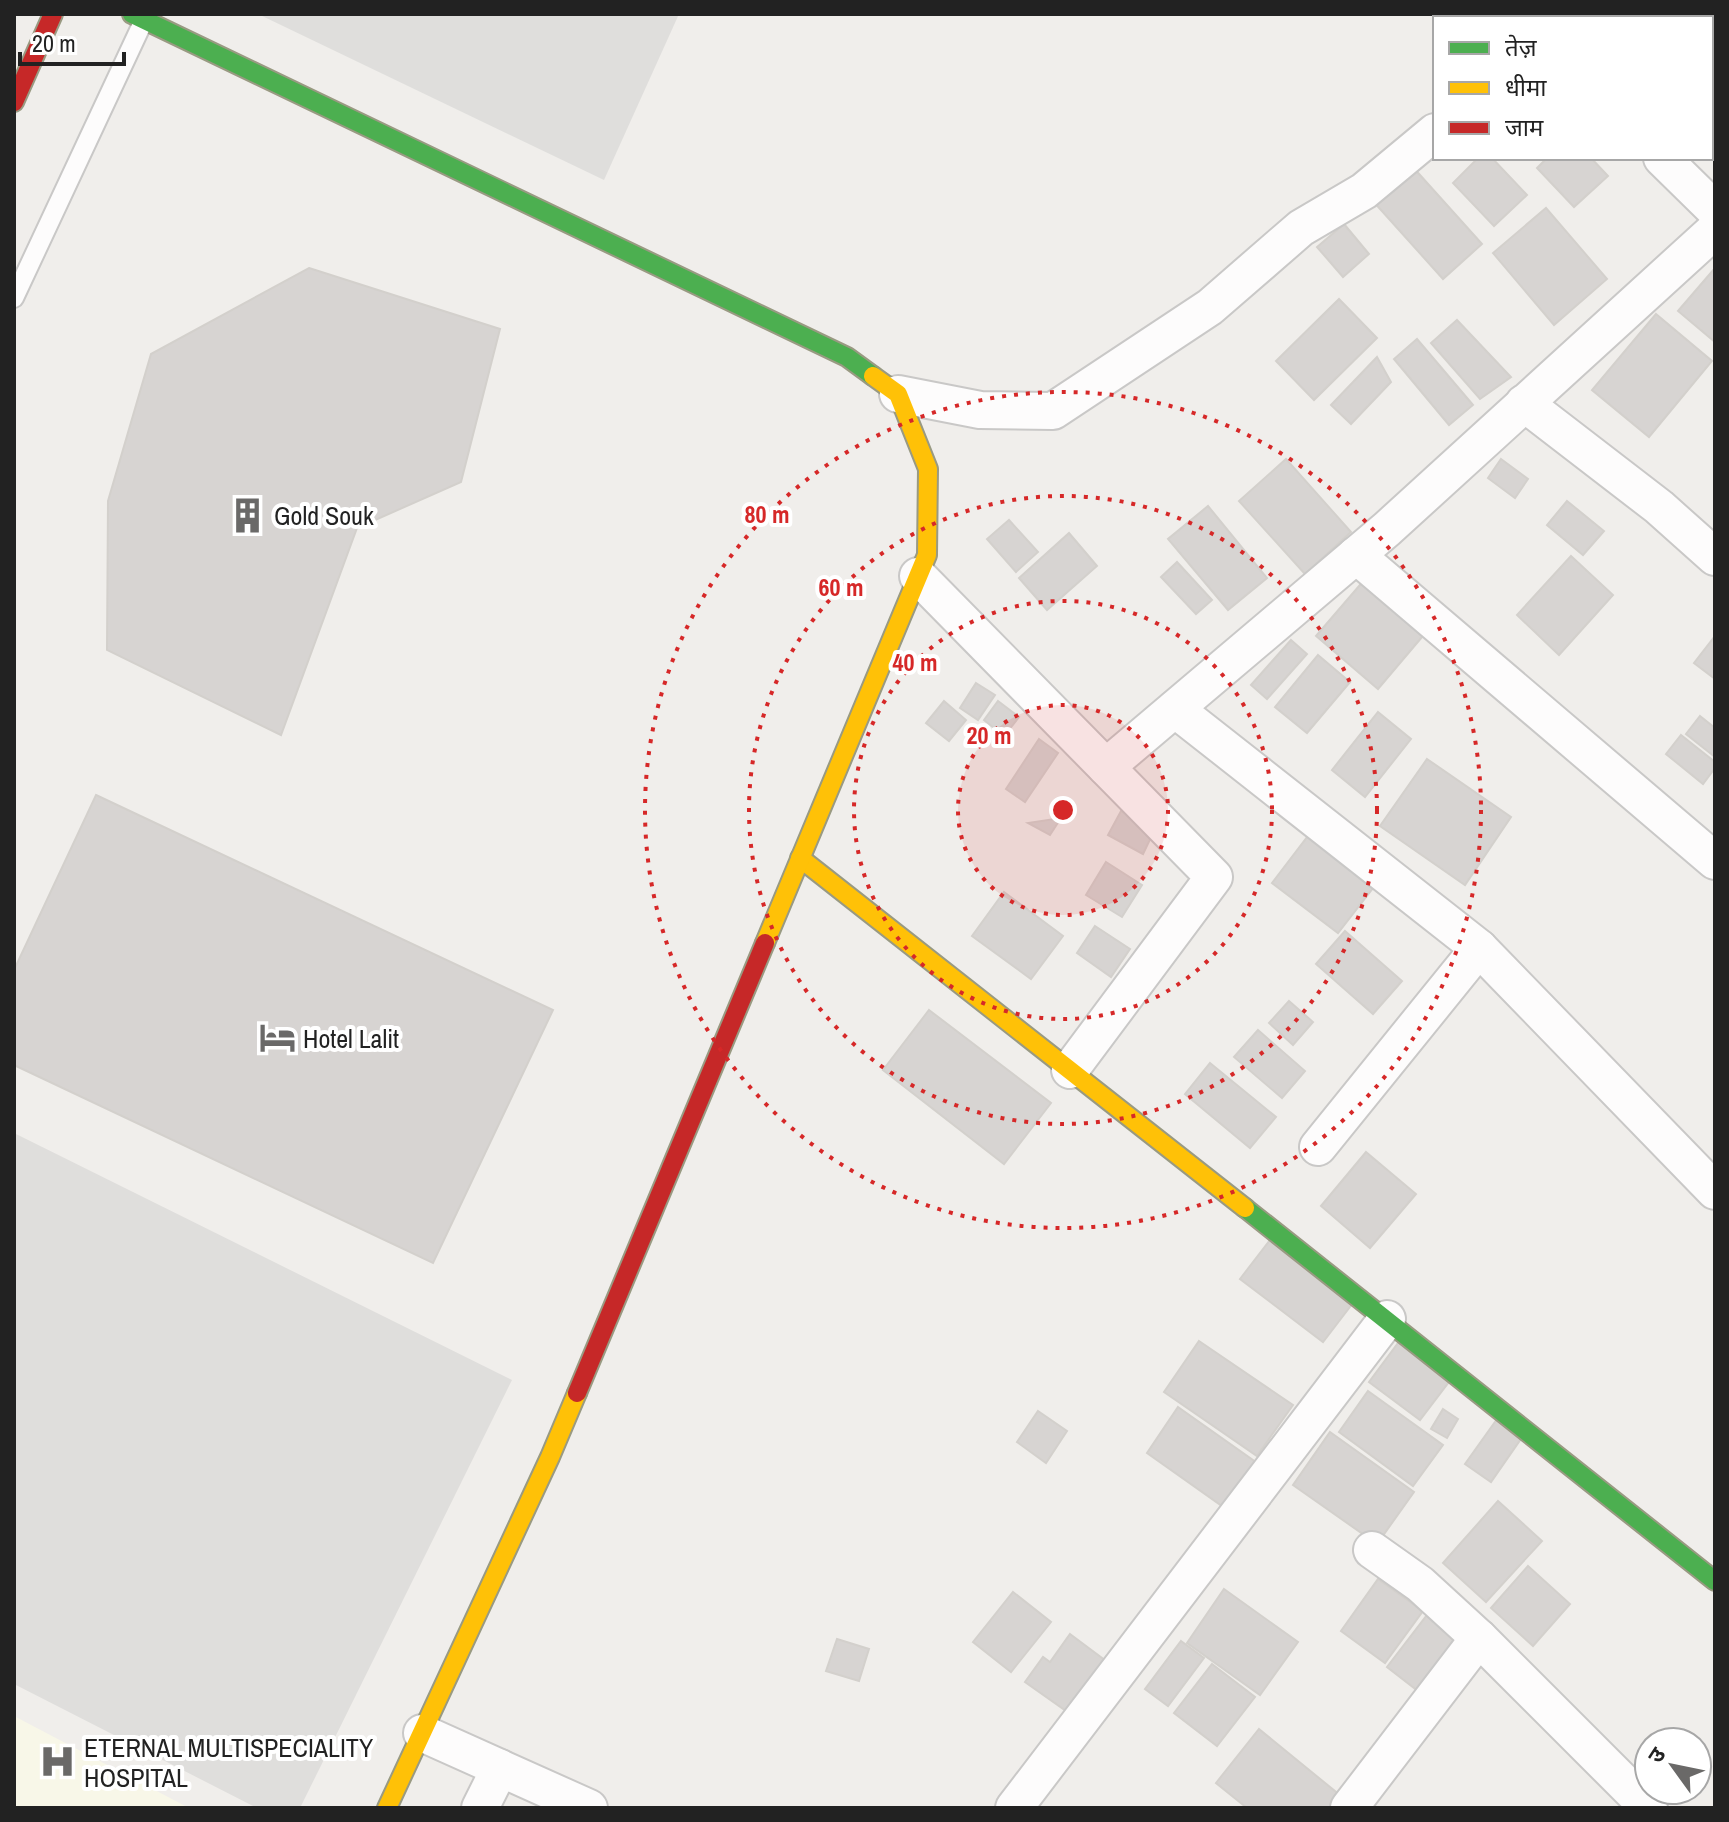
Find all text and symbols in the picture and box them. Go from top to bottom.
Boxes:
scale bar [20,16,124,66]
legend [1433,16,1713,160]
text: 20 m [32,27,76,59]
text: तेज़ [1505,31,1538,63]
text: धीमा [1505,71,1547,103]
text: जाम [1505,111,1544,143]
building icon: Gold Souk [229,496,267,534]
place label: Gold Souk [274,498,374,533]
text: 80 m [745,498,789,530]
text: 60 m [819,571,863,603]
text: 40 m [893,646,937,678]
text: 20 m [967,719,1011,751]
centre of rings [1049,796,1077,824]
hotel icon: Hotel Lalit [258,1019,296,1057]
place label: Hotel Lalit [303,1021,399,1056]
north arrow [1633,1726,1713,1806]
place label: ETERNAL MULTISPECIALITY HOSPITAL [84,1730,374,1795]
text: उ [1640,1741,1673,1769]
hospital icon: ETERNAL MULTISPECIALITY HOSPITAL [39,1743,77,1781]

